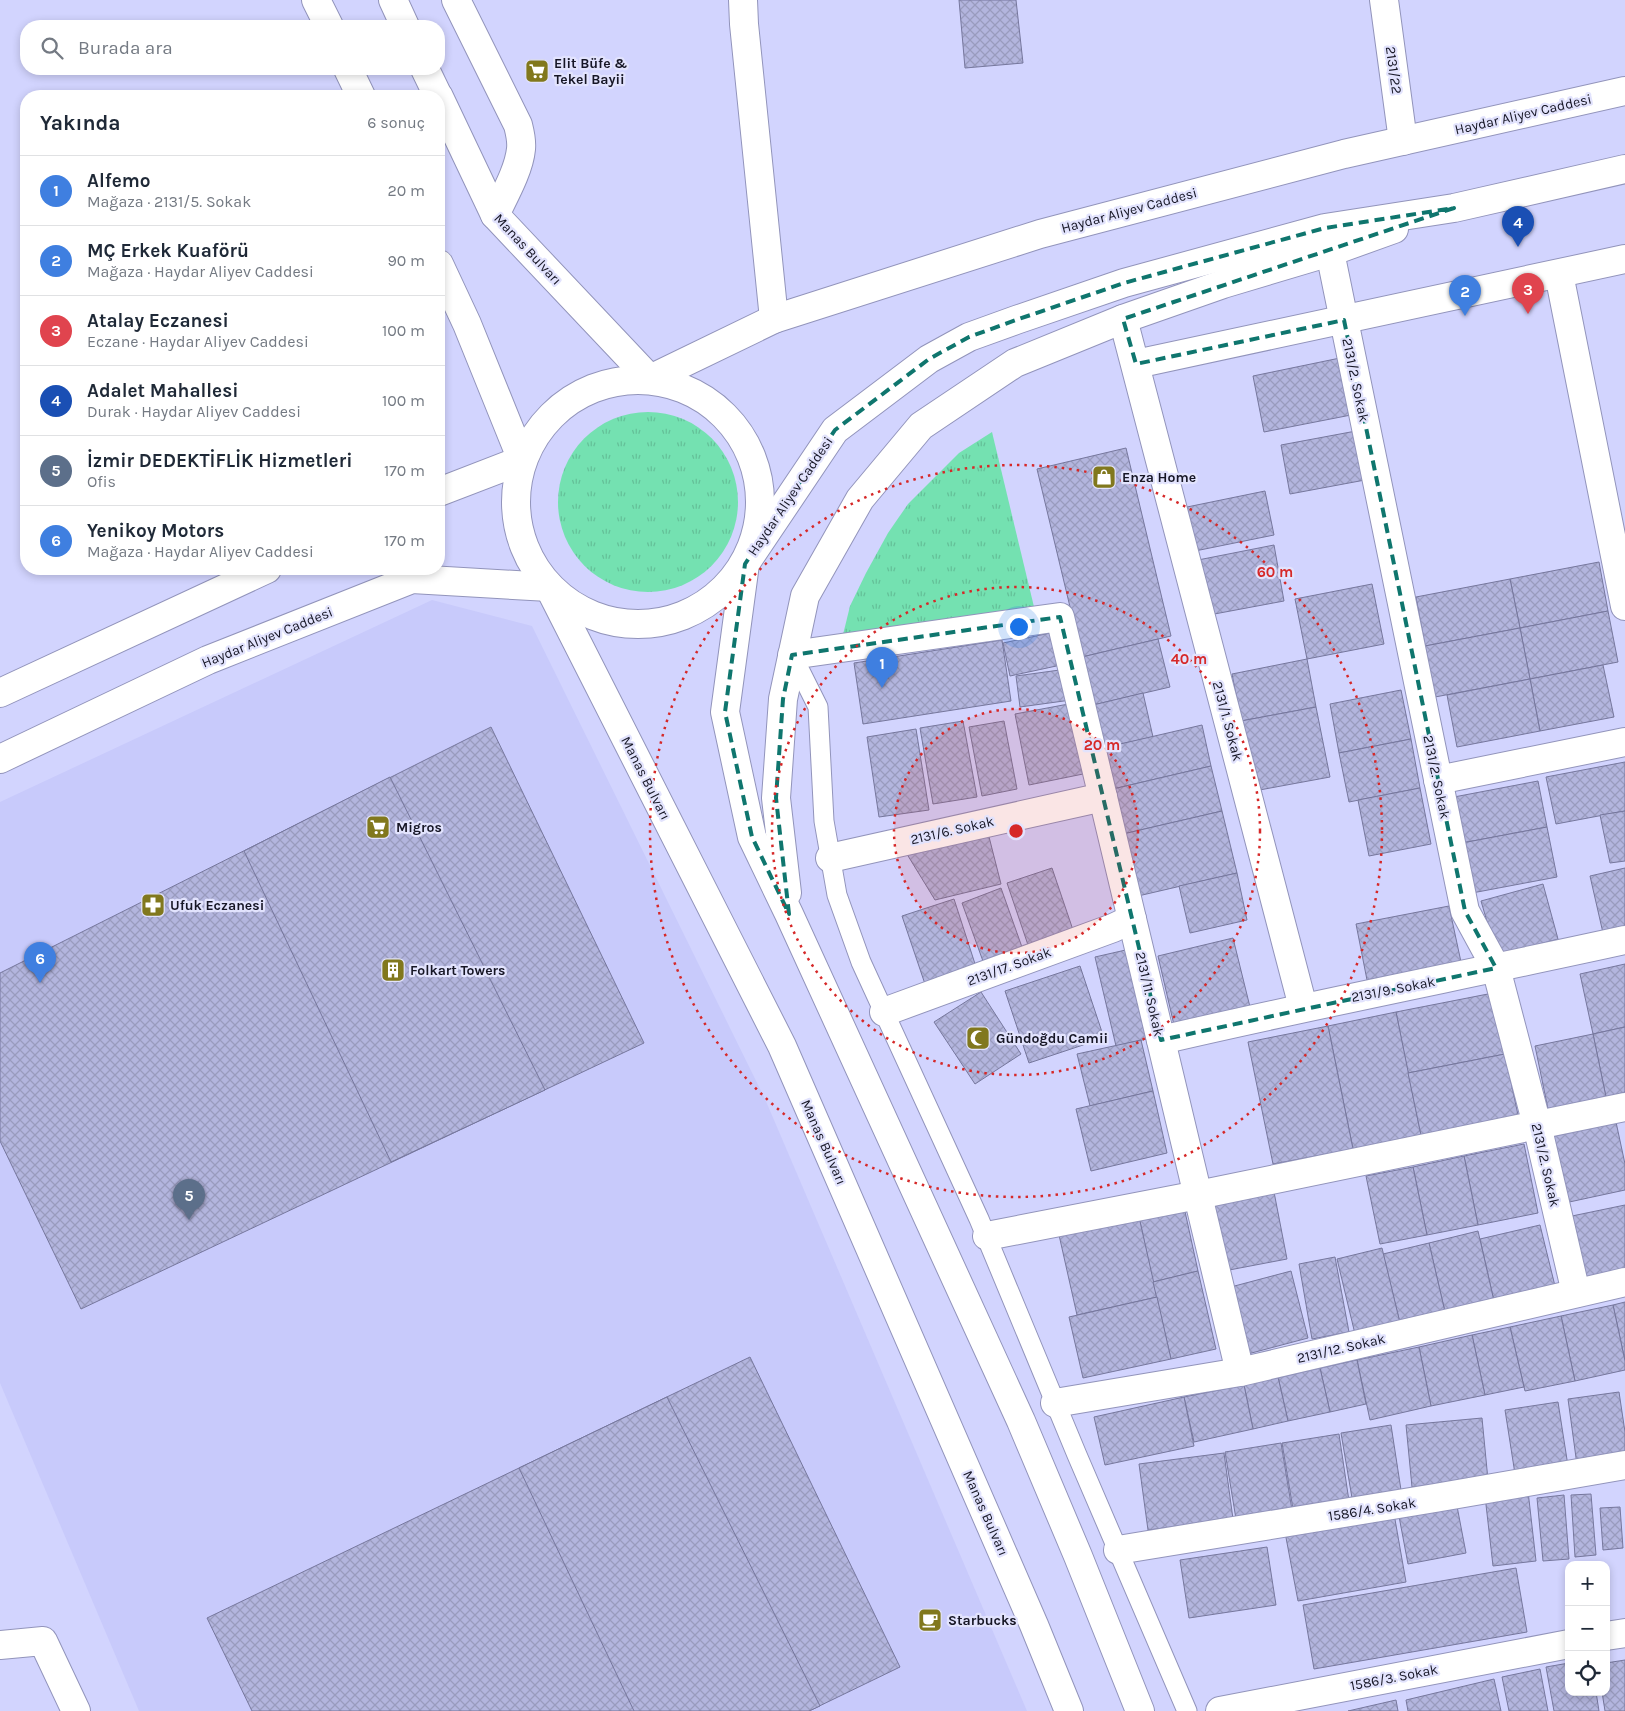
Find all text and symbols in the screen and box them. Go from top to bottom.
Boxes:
search box [20,20,445,75]
icon: search [38,34,66,62]
text: Burada ara [78,37,173,59]
street label: 2131/22 [1382,45,1405,95]
place label: Elit Büfe & Tekel Bayii [554,55,628,88]
supermarket icon: Elit Büfe & Tekel Bayii [524,58,550,84]
street label: Haydar Aliyev Caddesi [1453,90,1593,138]
text: Yakında [40,111,121,135]
text: 6 sonuç [367,113,425,132]
text: Alfemo [87,170,151,192]
text: 1 [53,181,59,200]
text: 20 m [387,181,425,200]
street label: Haydar Aliyev Caddesi [1059,184,1199,237]
text: Mağaza · 2131/5. Sokak [87,192,251,211]
pin: 4 [1502,206,1534,247]
street label: Manas Bulvarı [490,210,565,289]
text: MÇ Erkek Kuaförü [87,240,249,262]
text: 2 [51,251,61,270]
text: 90 m [387,251,425,270]
text: Mağaza · Haydar Aliyev Caddesi [87,262,314,281]
pin: 3 [1512,273,1544,314]
pin: 2 [1449,275,1481,316]
text: Atalay Eczanesi [87,310,229,332]
text: 3 [51,321,61,340]
text: 100 m [382,321,425,340]
text: Eczane · Haydar Aliyev Caddesi [87,332,309,351]
street label: 2131/2. Sokak [1338,337,1373,424]
text: Adalet Mahallesi [87,380,238,402]
text: 4 [51,391,61,410]
text: 100 m [382,391,425,410]
text: Durak · Haydar Aliyev Caddesi [87,402,301,421]
street label: Haydar Aliyev Caddesi [744,434,837,559]
text: İzmir DEDEKTİFLİK Hizmetleri [87,450,352,472]
text: 5 [51,461,61,480]
text: 170 m [384,461,425,480]
shop icon: Enza Home [1091,464,1117,490]
place label: Enza Home [1122,469,1196,486]
text: Ofis [87,472,116,491]
text: Yenikoy Motors [87,520,224,542]
text: 6 [51,531,61,550]
text: 170 m [384,531,425,550]
text: Mağaza · Haydar Aliyev Caddesi [87,542,314,561]
text: 60 m [1257,563,1293,581]
street label: Haydar Aliyev Caddesi [199,603,335,672]
your location [1006,614,1032,640]
pin: 1 [866,647,898,688]
text: 40 m [1171,650,1207,668]
street label: 2131/1. Sokak [1209,679,1246,763]
street label: Manas Bulvarı [617,734,674,823]
street label: 2131/2. Sokak [1419,734,1454,821]
text: 20 m [1084,736,1120,754]
street label: 2131/6. Sokak [909,813,996,848]
supermarket icon: Migros [365,814,391,840]
place label: Migros [396,819,442,836]
centre of rings [1007,822,1025,840]
pharmacy icon: Ufuk Eczanesi [140,892,166,918]
place label: Ufuk Eczanesi [170,897,264,914]
pin: 6 [24,942,56,983]
street label: 2131/17. Sokak [965,943,1054,990]
street label: 2131/11. Sokak [1132,950,1168,1038]
building icon: Folkart Towers [380,957,406,983]
place label: Folkart Towers [410,962,505,979]
street label: 2131/9. Sokak [1350,973,1437,1006]
mosque icon: Gündoğdu Camii [965,1025,991,1051]
place label: Gündoğdu Camii [996,1030,1108,1047]
street label: Manas Bulvarı [797,1097,850,1187]
street label: 2131/2. Sokak [1528,1122,1563,1209]
pin: 5 [173,1179,205,1220]
street label: 2131/12. Sokak [1295,1330,1387,1367]
street label: Manas Bulvarı [959,1468,1012,1558]
street label: 1586/4. Sokak [1327,1494,1417,1525]
map controls [1565,1561,1610,1696]
button: + [1565,1561,1610,1606]
button: − [1565,1606,1610,1651]
cafe icon: Starbucks [917,1607,943,1633]
place label: Starbucks [948,1612,1017,1629]
button: locate [1565,1651,1610,1696]
street label: 1586/3. Sokak [1349,1661,1439,1694]

